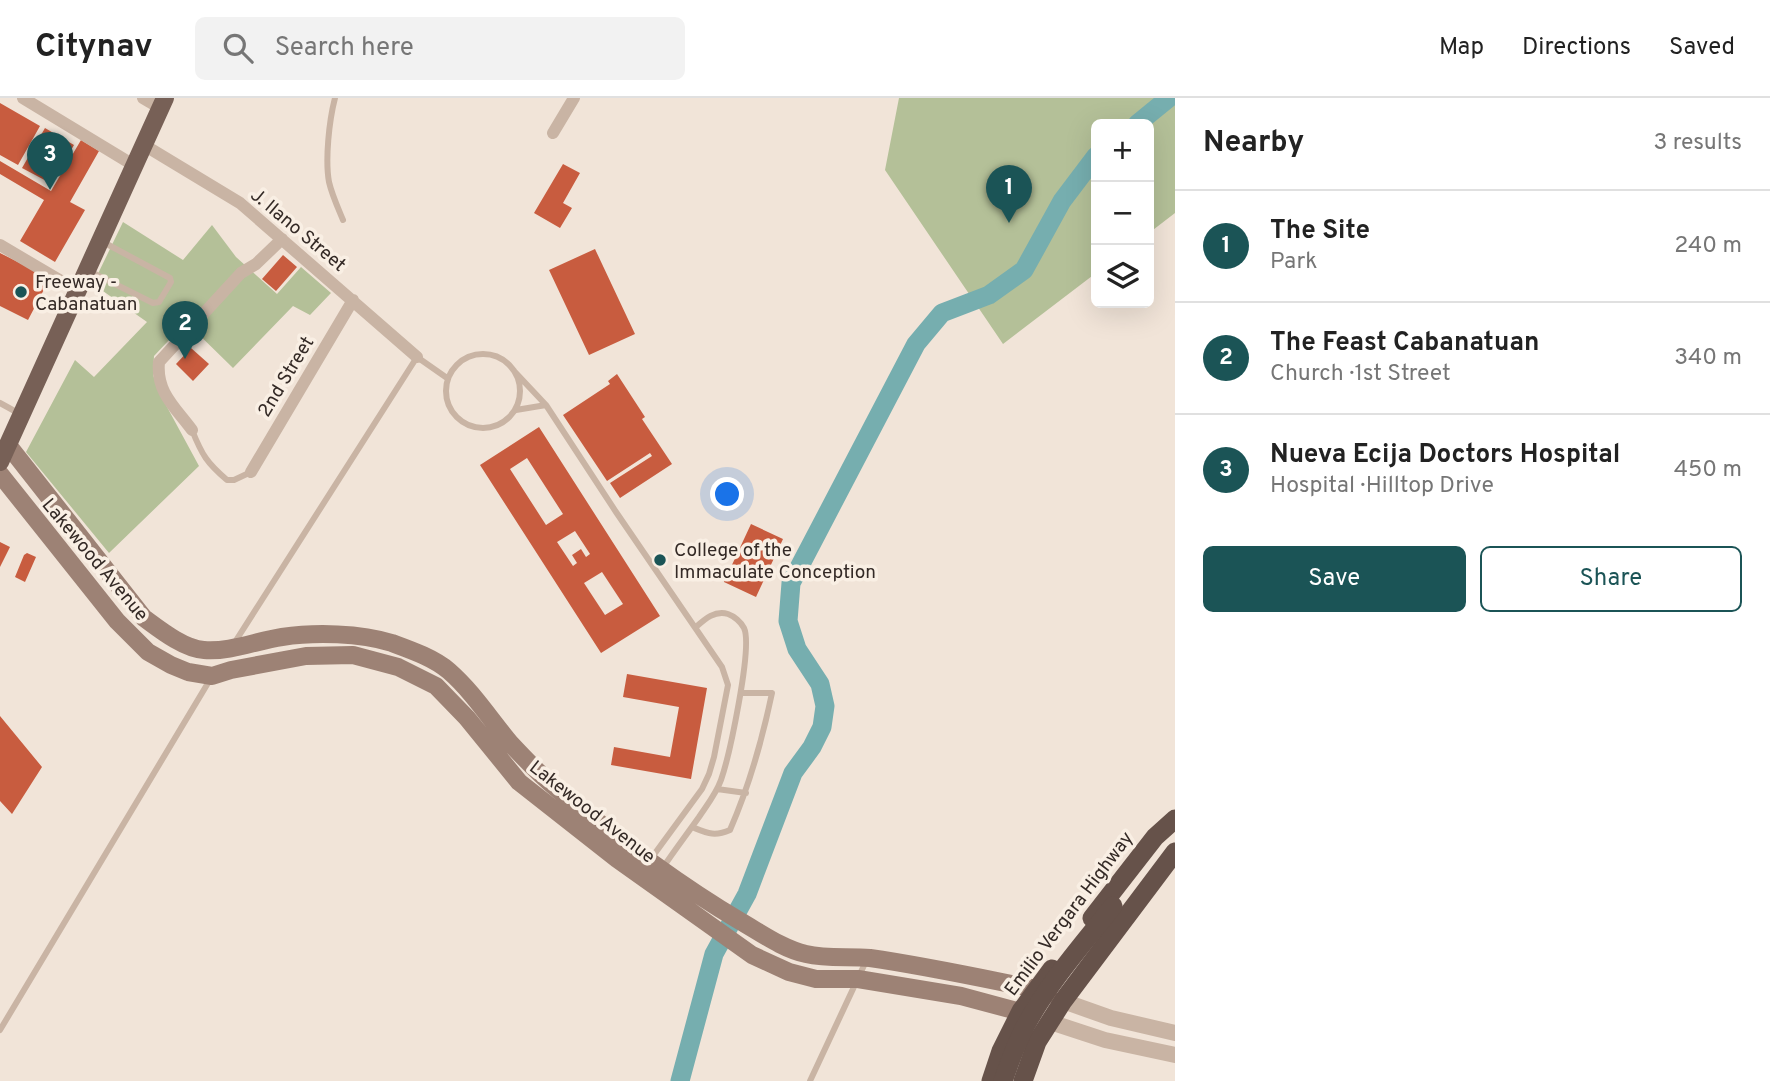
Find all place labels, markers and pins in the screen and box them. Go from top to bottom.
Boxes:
pin: 3 [27,132,73,190]
pin: 1 [986,165,1032,223]
place label: Freeway - Cabanatuan [35,271,137,317]
marker: Freeway - Cabanatuan [13,284,29,300]
pin: 2 [162,301,208,359]
place label: College of the Immaculate Conception [674,539,876,585]
marker: College of the Immaculate Conception [652,552,668,568]

